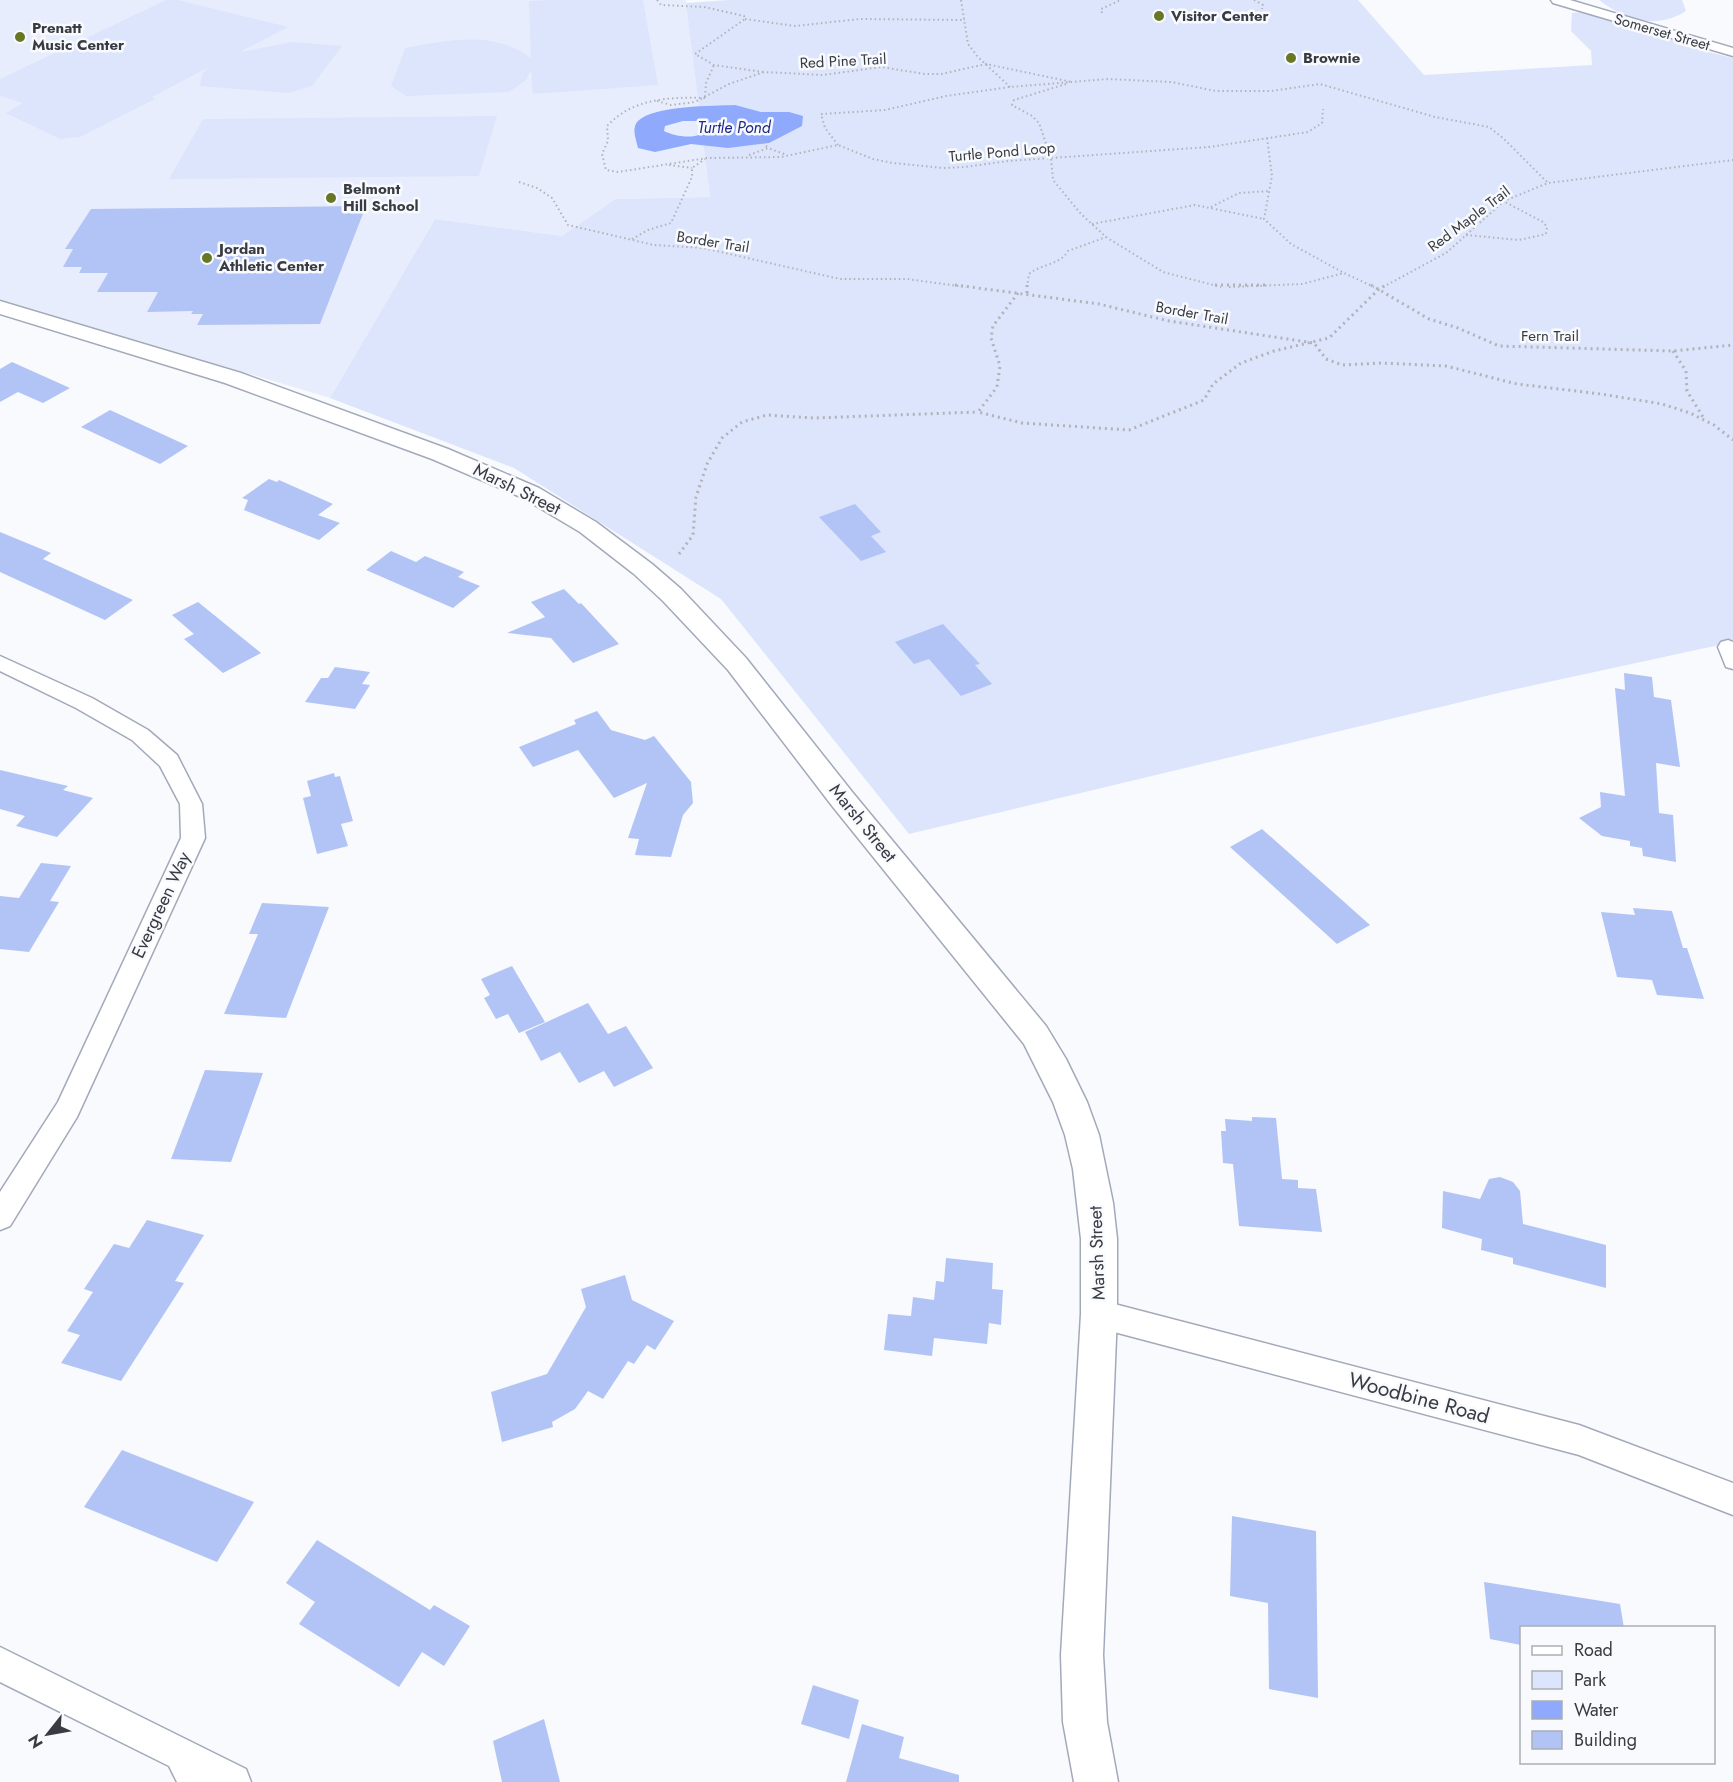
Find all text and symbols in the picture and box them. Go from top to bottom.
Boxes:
place label: Visitor Center [1170,5,1270,27]
street label: Somerset Street [1612,8,1713,56]
marker: Visitor Center [1152,9,1166,23]
place label: Prenatt Music Center [32,17,125,56]
marker: Prenatt Music Center [13,30,27,44]
place label: Brownie [1303,47,1361,69]
street label: Red Pine Trail [799,48,887,74]
marker: Brownie [1284,51,1298,65]
water label: Turtle Pond [697,116,772,139]
street label: Turtle Pond Loop [948,136,1057,168]
place label: Belmont Hill School [343,178,419,217]
street label: Red Maple Trail [1423,181,1515,257]
marker: Belmont Hill School [324,191,338,205]
street label: Border Trail [675,225,751,259]
place label: Jordan Athletic Center [216,238,325,277]
marker: Jordan Athletic Center [200,251,214,265]
street label: Border Trail [1154,296,1230,330]
street label: Fern Trail [1521,325,1579,347]
street label: Marsh Street [469,457,566,522]
street label: Marsh Street [823,778,903,868]
street label: Evergreen Way [125,847,197,963]
street label: Marsh Street [1082,1205,1112,1301]
street label: Woodbine Road [1345,1365,1493,1431]
legend [1520,1626,1715,1764]
text: Road [1574,1637,1613,1663]
text: Park [1574,1667,1606,1693]
text: Water [1574,1697,1619,1723]
north arrow [18,1704,78,1764]
text: Building [1574,1727,1637,1753]
text: N [22,1730,49,1753]

